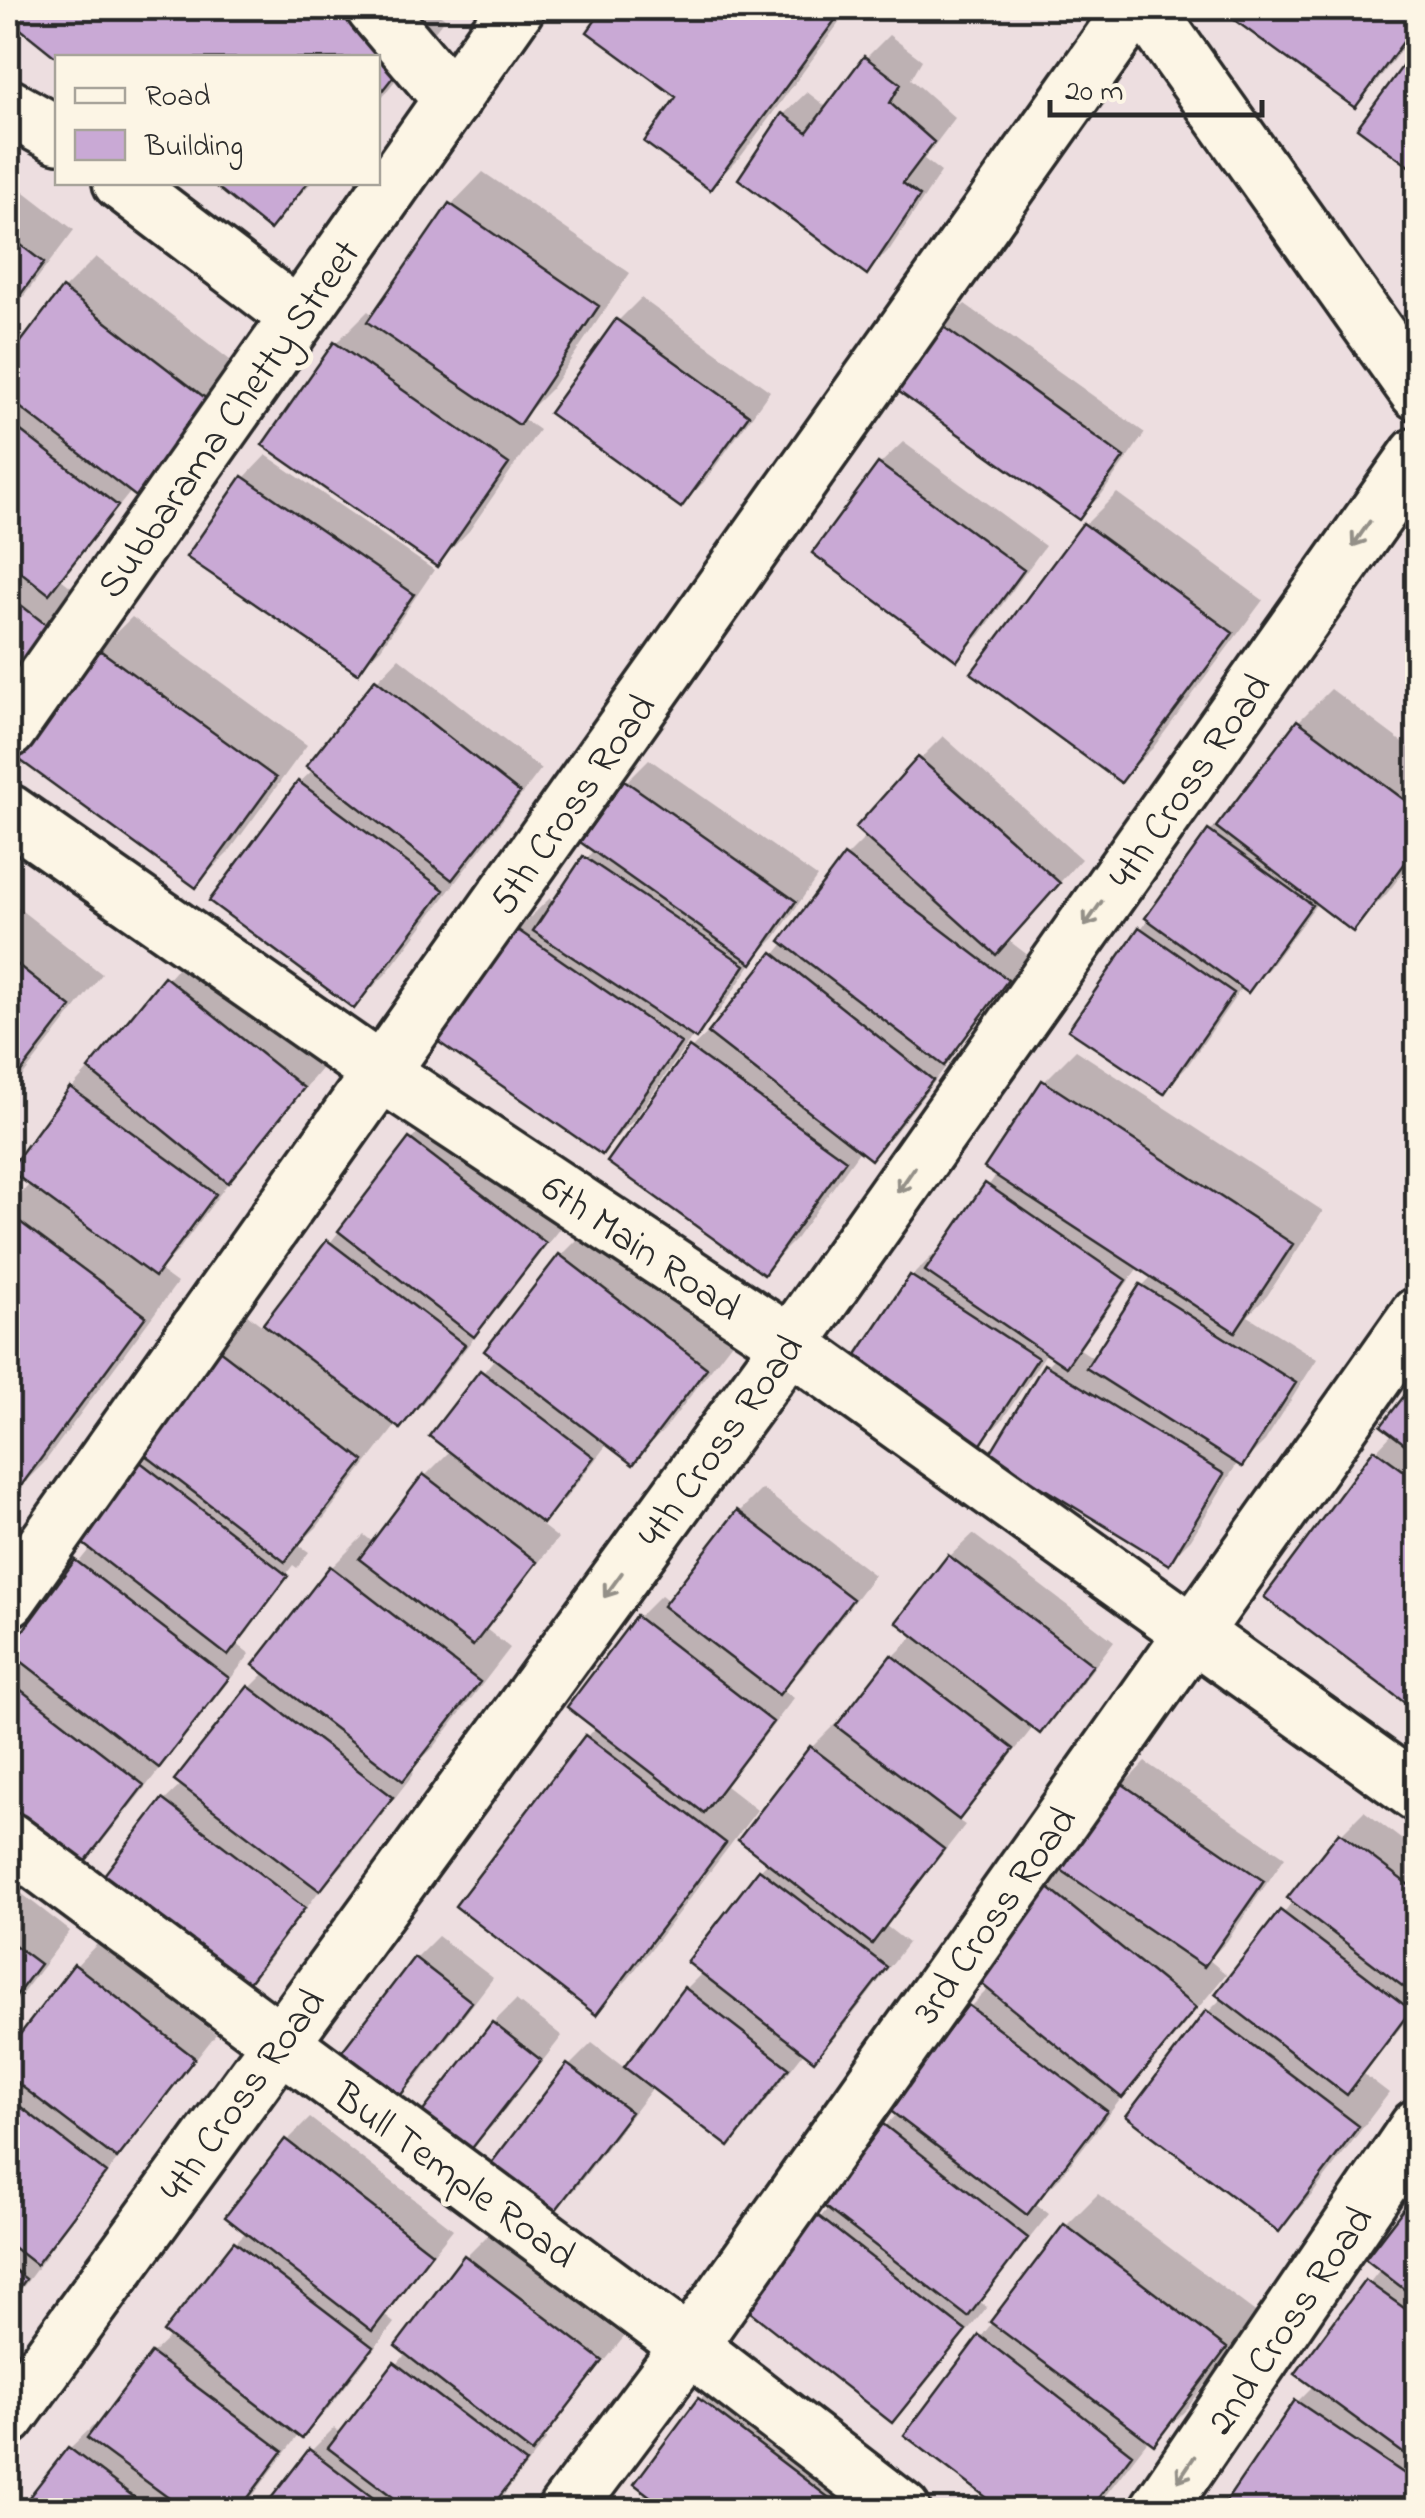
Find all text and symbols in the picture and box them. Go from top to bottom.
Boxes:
legend [55,55,380,185]
scale bar [1050,55,1262,117]
text: 20 m [1065,71,1124,115]
text: Road [145,76,210,120]
text: Building [144,126,243,170]
street label: Subbarama Chetty Street [84,229,377,612]
one-way arrow [1351,520,1372,548]
street label: 4th Cross Road [1095,663,1288,903]
street label: 5th Cross Road [476,683,673,928]
one-way arrow [1083,900,1104,927]
street label: 6th Main Road [528,1161,751,1338]
one-way arrow [896,1165,917,1193]
street label: 4th Cross Road [625,1323,821,1562]
one-way arrow [603,1571,624,1598]
street label: 3rd Cross Road [900,1796,1094,2038]
street label: 4th Cross Road [147,1977,343,2216]
street label: Bull Temple Road [319,2069,587,2286]
street label: 2nd Cross Road [1193,2195,1390,2448]
one-way arrow [1176,2455,1197,2482]

